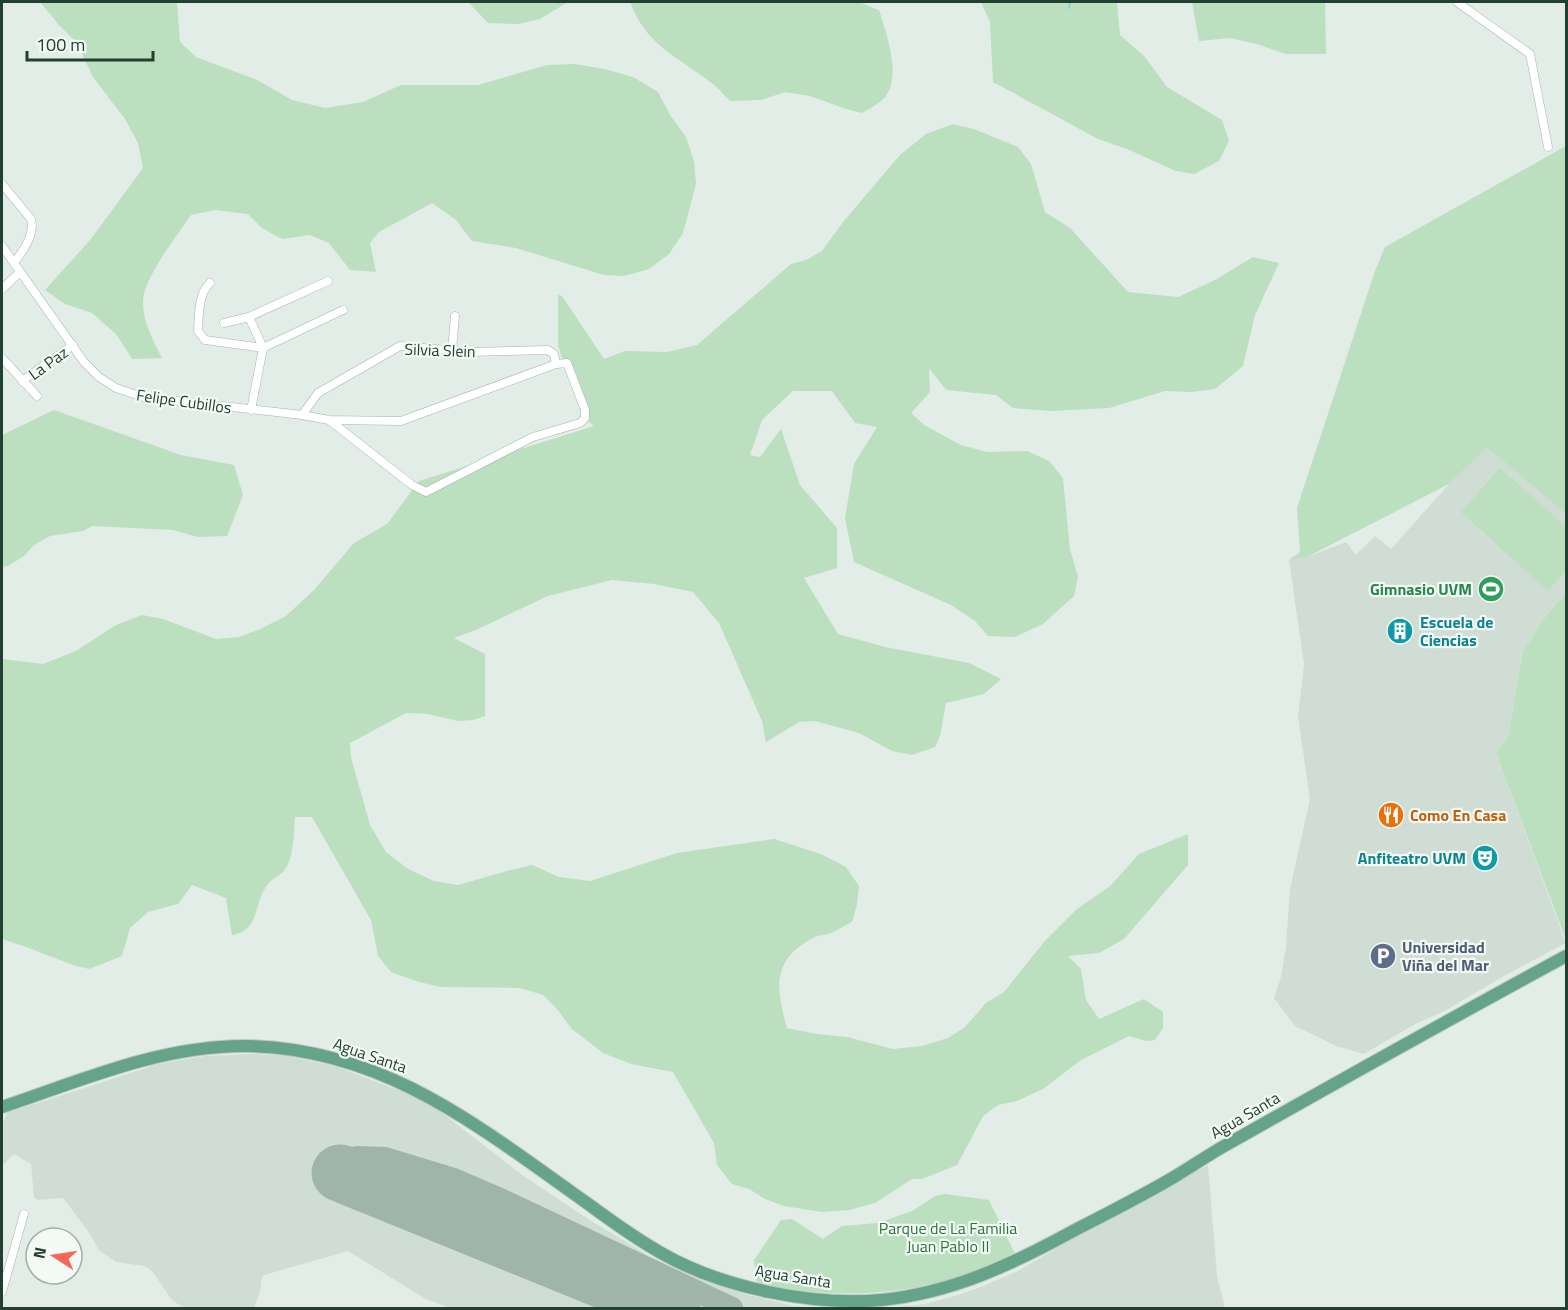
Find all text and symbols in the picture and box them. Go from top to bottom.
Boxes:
scale bar [27,24,153,62]
text: 100 m [36,31,85,58]
street label: Silvia Slein [404,337,476,363]
street label: La Paz [23,340,73,386]
street label: Felipe Cubillos [135,382,233,420]
sports icon: Gimnasio UVM [1476,574,1506,604]
place label: Gimnasio UVM [1370,577,1472,601]
place label: Escuela de Ciencias [1420,610,1494,652]
building icon: Escuela de Ciencias [1385,616,1415,646]
restaurant icon: Como En Casa [1376,800,1406,830]
place label: Como En Casa [1410,803,1506,827]
theatre icon: Anfiteatro UVM [1470,843,1500,873]
place label: Anfiteatro UVM [1358,846,1466,870]
place label: Universidad Viña del Mar [1402,935,1489,977]
parking icon: Universidad Viña del Mar [1368,941,1398,971]
street label: Agua Santa [330,1031,410,1079]
street label: Agua Santa [1206,1085,1284,1145]
park label: Parque de La Familia Juan Pablo II [879,1216,1017,1258]
north arrow [24,1226,84,1286]
text: N [26,1245,52,1261]
street label: Agua Santa [753,1258,833,1294]

